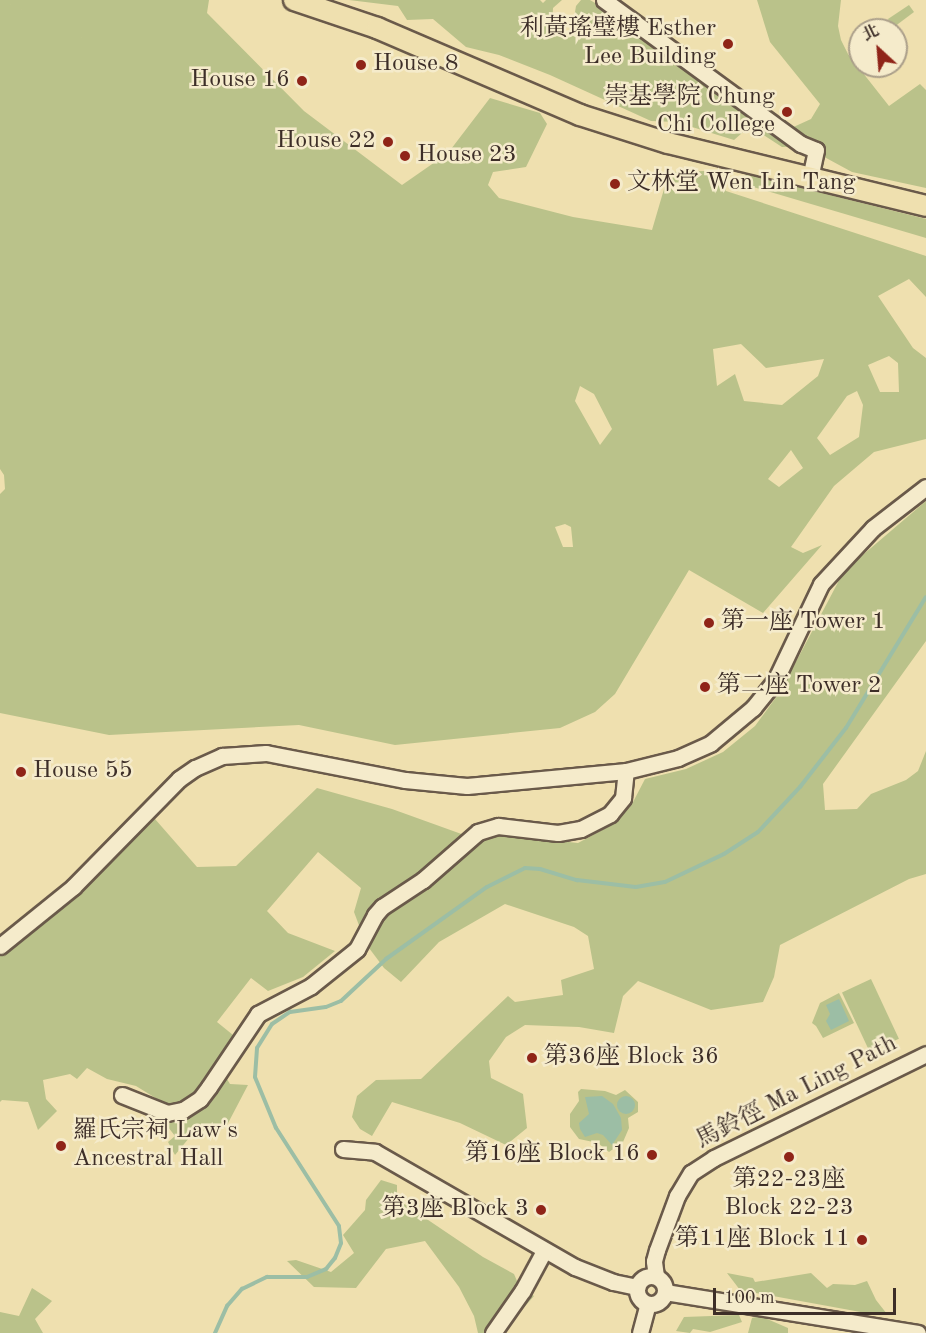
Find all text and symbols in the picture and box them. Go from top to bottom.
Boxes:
place label: 利黃瑤璧樓 Esther Lee Building [520,16,716,72]
north arrow [848,18,908,78]
text: 北 [860,23,882,44]
marker: 利黃瑤璧樓 Esther Lee Building [721,37,735,51]
place label: House 8 [373,51,459,79]
marker: House 8 [354,58,368,72]
place label: House 16 [190,67,290,95]
marker: House 16 [295,74,309,88]
place label: 崇基學院 Chung Chi College [604,84,775,140]
marker: 崇基學院 Chung Chi College [780,105,794,119]
place label: House 22 [276,128,376,156]
marker: House 22 [381,135,395,149]
place label: House 23 [417,142,517,170]
marker: House 23 [398,149,412,163]
place label: 文林堂 Wen Lin Tang [627,170,856,198]
marker: 文林堂 Wen Lin Tang [608,177,622,191]
place label: 第一座 Tower 1 [721,609,886,637]
marker: 第一座 Tower 1 [702,616,716,630]
place label: 第二座 Tower 2 [717,673,882,701]
marker: 第二座 Tower 2 [698,680,712,694]
place label: House 55 [33,758,133,786]
marker: House 55 [14,765,28,779]
street label: 馬鈴徑 Ma Ling Path [692,1030,902,1156]
place label: 第36座 Block 36 [544,1044,719,1072]
marker: 第36座 Block 36 [525,1051,539,1065]
place label: 羅氏宗祠 Law's Ancestral Hall [73,1118,238,1174]
marker: 羅氏宗祠 Law's Ancestral Hall [54,1139,68,1153]
place label: 第16座 Block 16 [465,1141,640,1169]
marker: 第16座 Block 16 [645,1148,659,1162]
marker: 第22-23座 Block 22-23 [782,1150,796,1164]
place label: 第22-23座 Block 22-23 [724,1167,854,1223]
place label: 第3座 Block 3 [382,1196,529,1224]
marker: 第3座 Block 3 [534,1203,548,1217]
place label: 第11座 Block 11 [675,1226,850,1254]
marker: 第11座 Block 11 [855,1233,869,1247]
scale bar [716,1276,899,1314]
text: 100 m [724,1289,775,1307]

